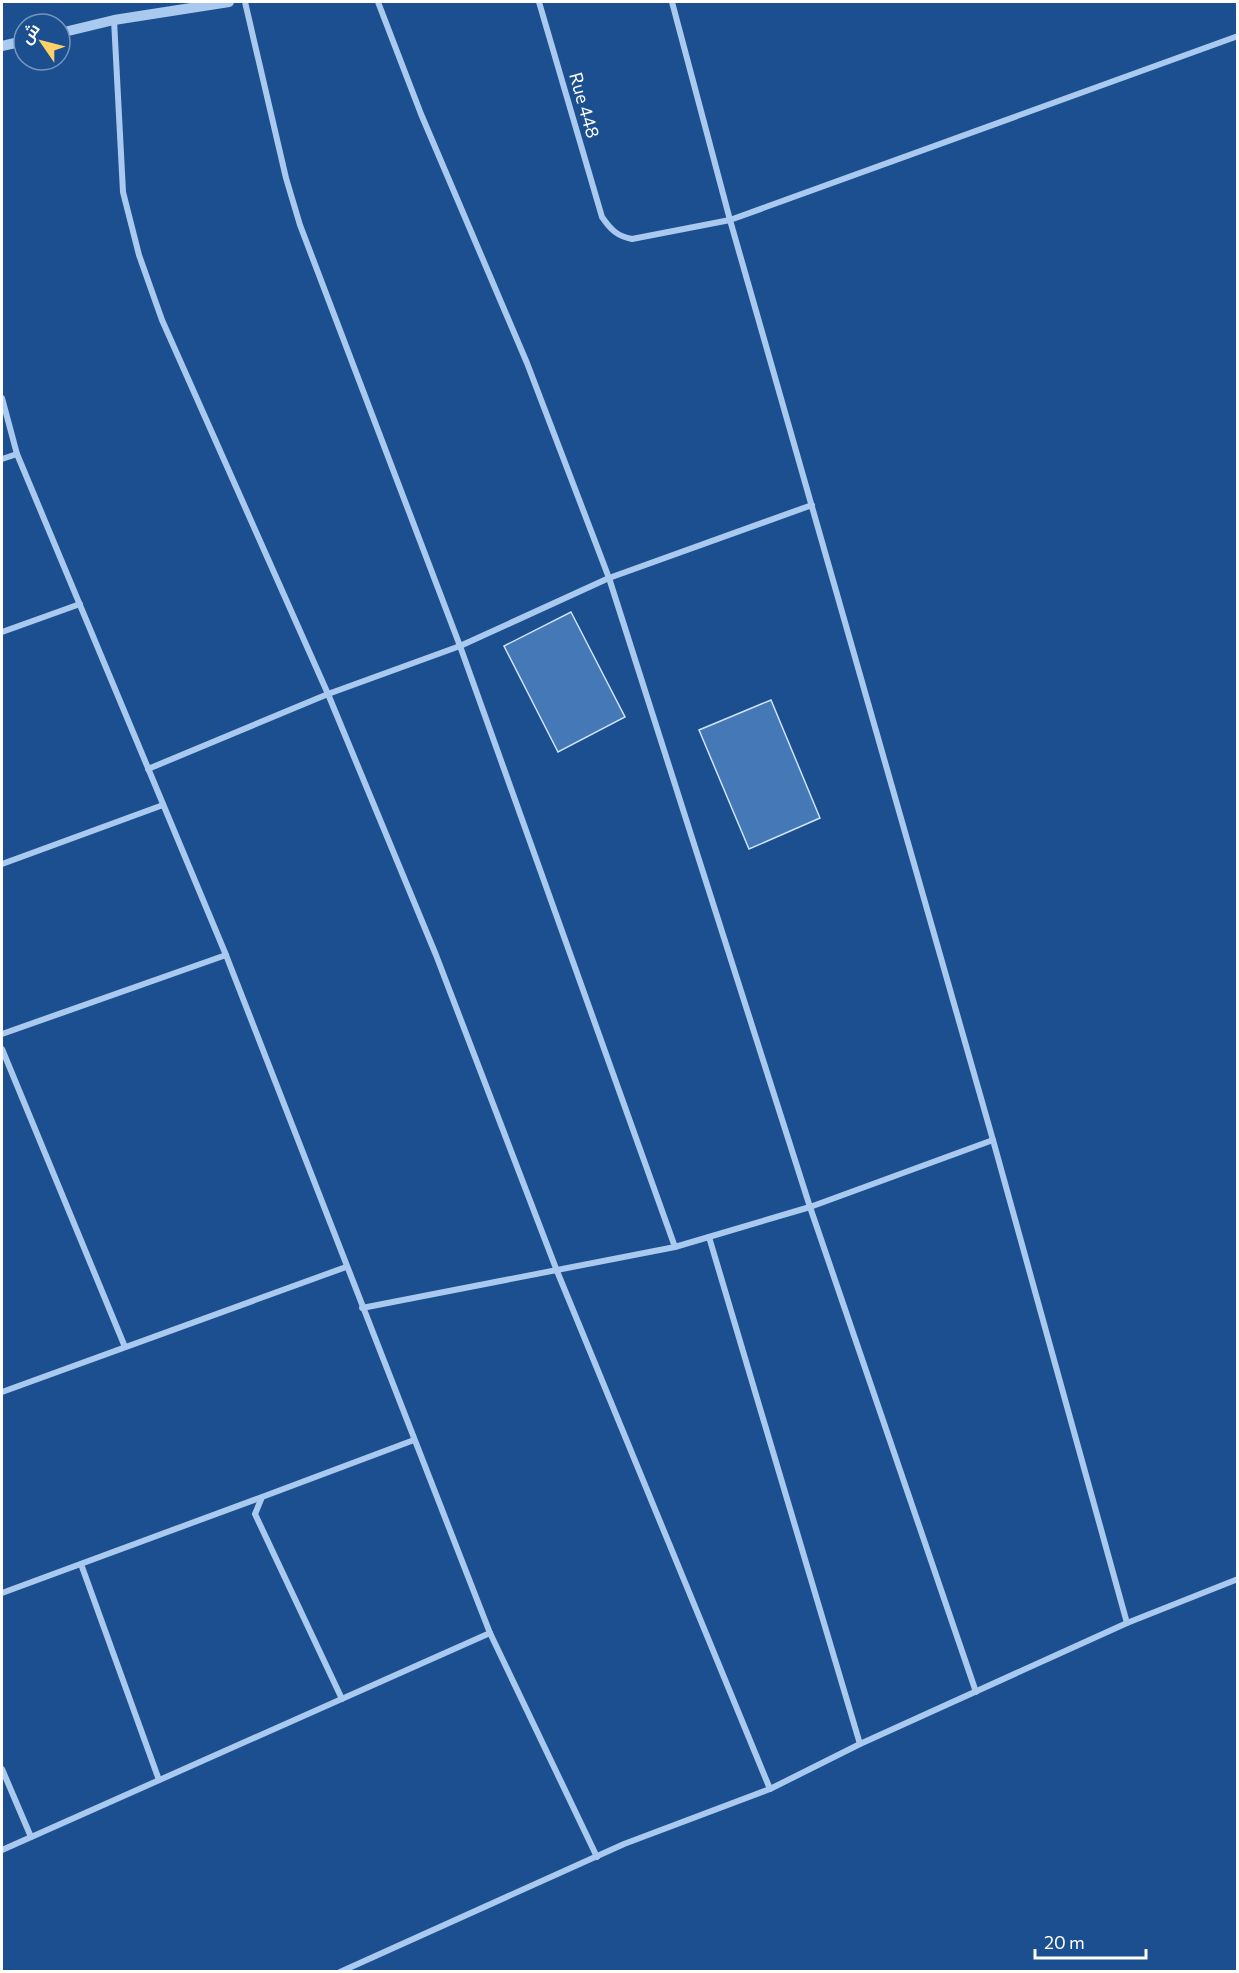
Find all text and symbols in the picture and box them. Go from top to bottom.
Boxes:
north arrow [12,12,72,72]
text: ش [16,19,44,48]
street label: Rue 448 [565,70,605,141]
scale bar [1035,1922,1146,1960]
text: 20 m [1044,1931,1085,1953]

